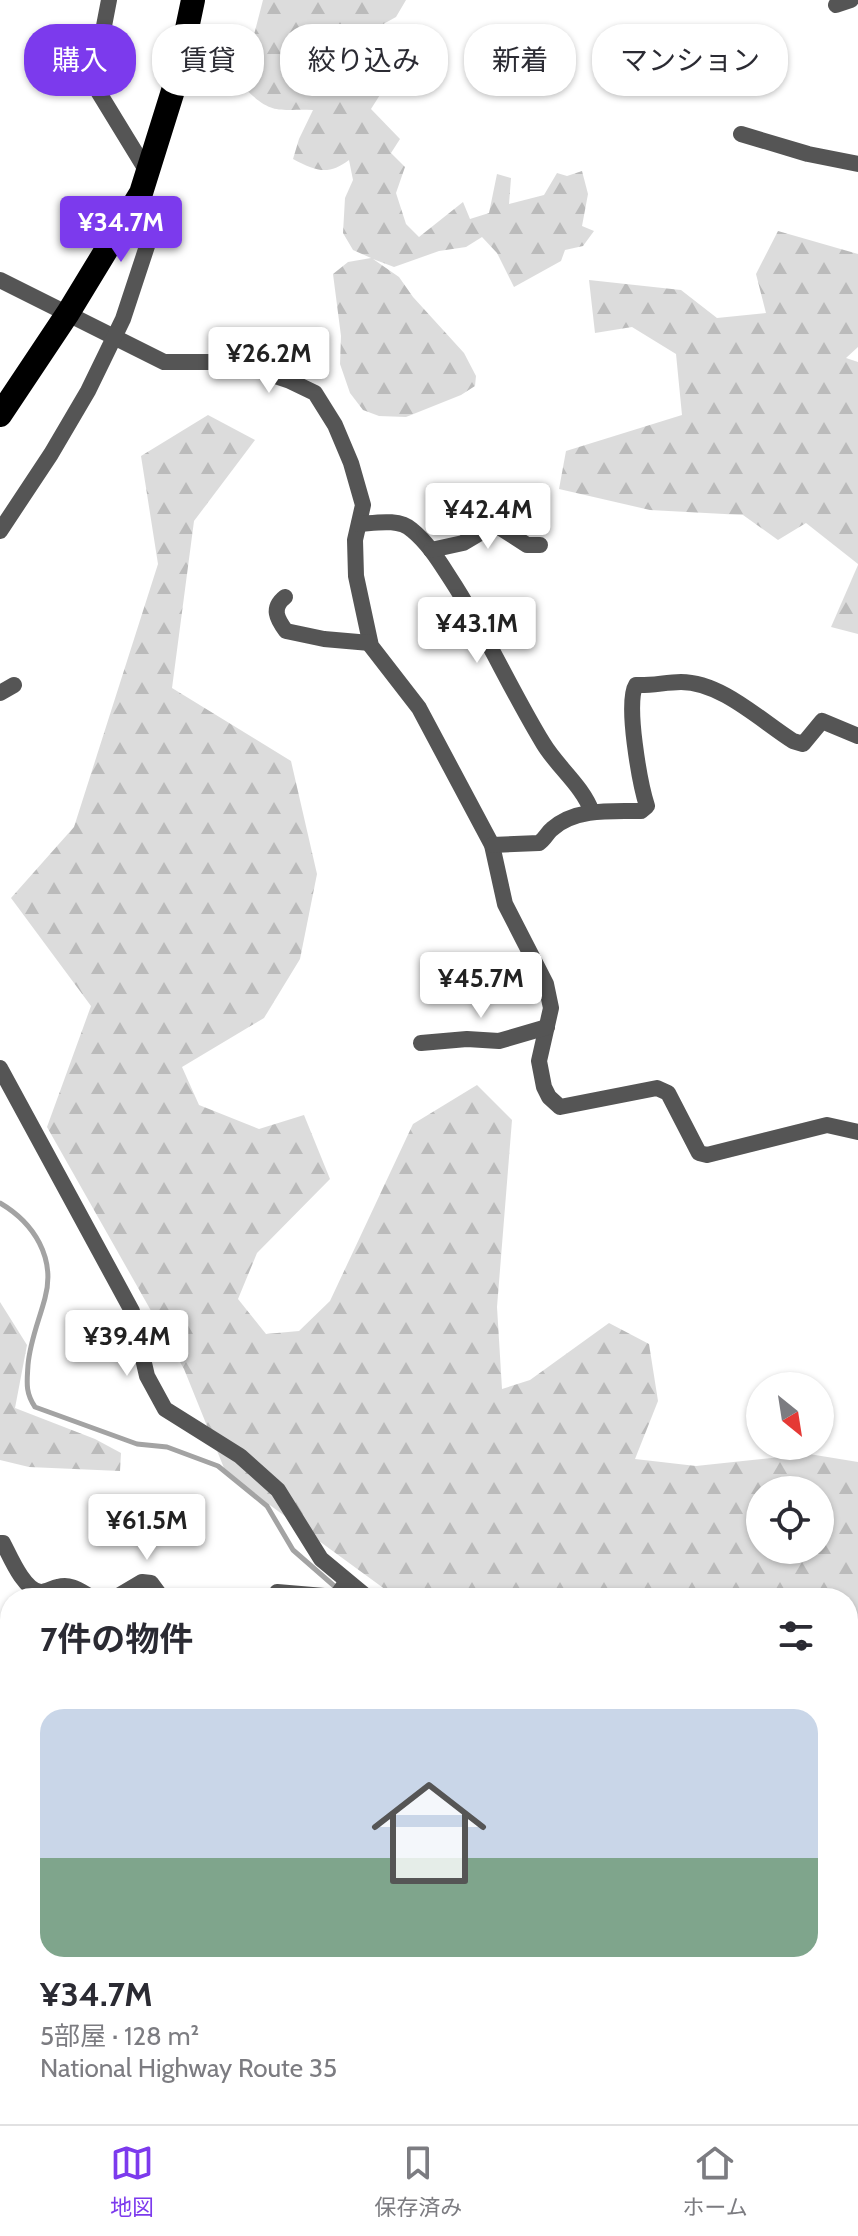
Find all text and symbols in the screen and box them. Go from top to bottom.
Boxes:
chip: 購入 [24,24,136,96]
chip: 賃貸 [152,24,264,96]
chip: 絞り込み [280,24,448,96]
chip: 新着 [464,24,576,96]
chip: マンション [592,24,788,96]
pin: ¥34.7M [56,196,186,264]
text: ¥34.7M [78,206,164,238]
pin: ¥26.2M [204,327,334,395]
text: ¥26.2M [226,337,312,369]
pin: ¥42.4M [423,483,553,551]
text: ¥42.4M [443,493,533,525]
pin: ¥43.1M [412,597,542,665]
text: ¥43.1M [436,607,518,639]
pin: ¥45.7M [416,952,546,1020]
text: ¥45.7M [438,962,524,994]
pin: ¥39.4M [62,1310,192,1378]
text: ¥39.4M [83,1320,171,1352]
north arrow [746,1372,834,1460]
map controls [746,1372,834,1564]
button: locate [746,1476,834,1564]
pin: ¥61.5M [82,1494,212,1562]
text: ¥61.5M [106,1504,188,1536]
icon: filters [774,1614,818,1658]
text: 7件の物件 [40,1618,193,1660]
icon: home [357,1761,501,1905]
text: ¥34.7M [40,1973,153,2015]
text: 5部屋 · 128 m² [40,2020,199,2052]
text: National Highway Route 35 [40,2052,337,2084]
tab: 地図 [110,2141,154,2221]
tab: 保存済み [374,2141,462,2221]
tab: ホーム [683,2141,748,2221]

